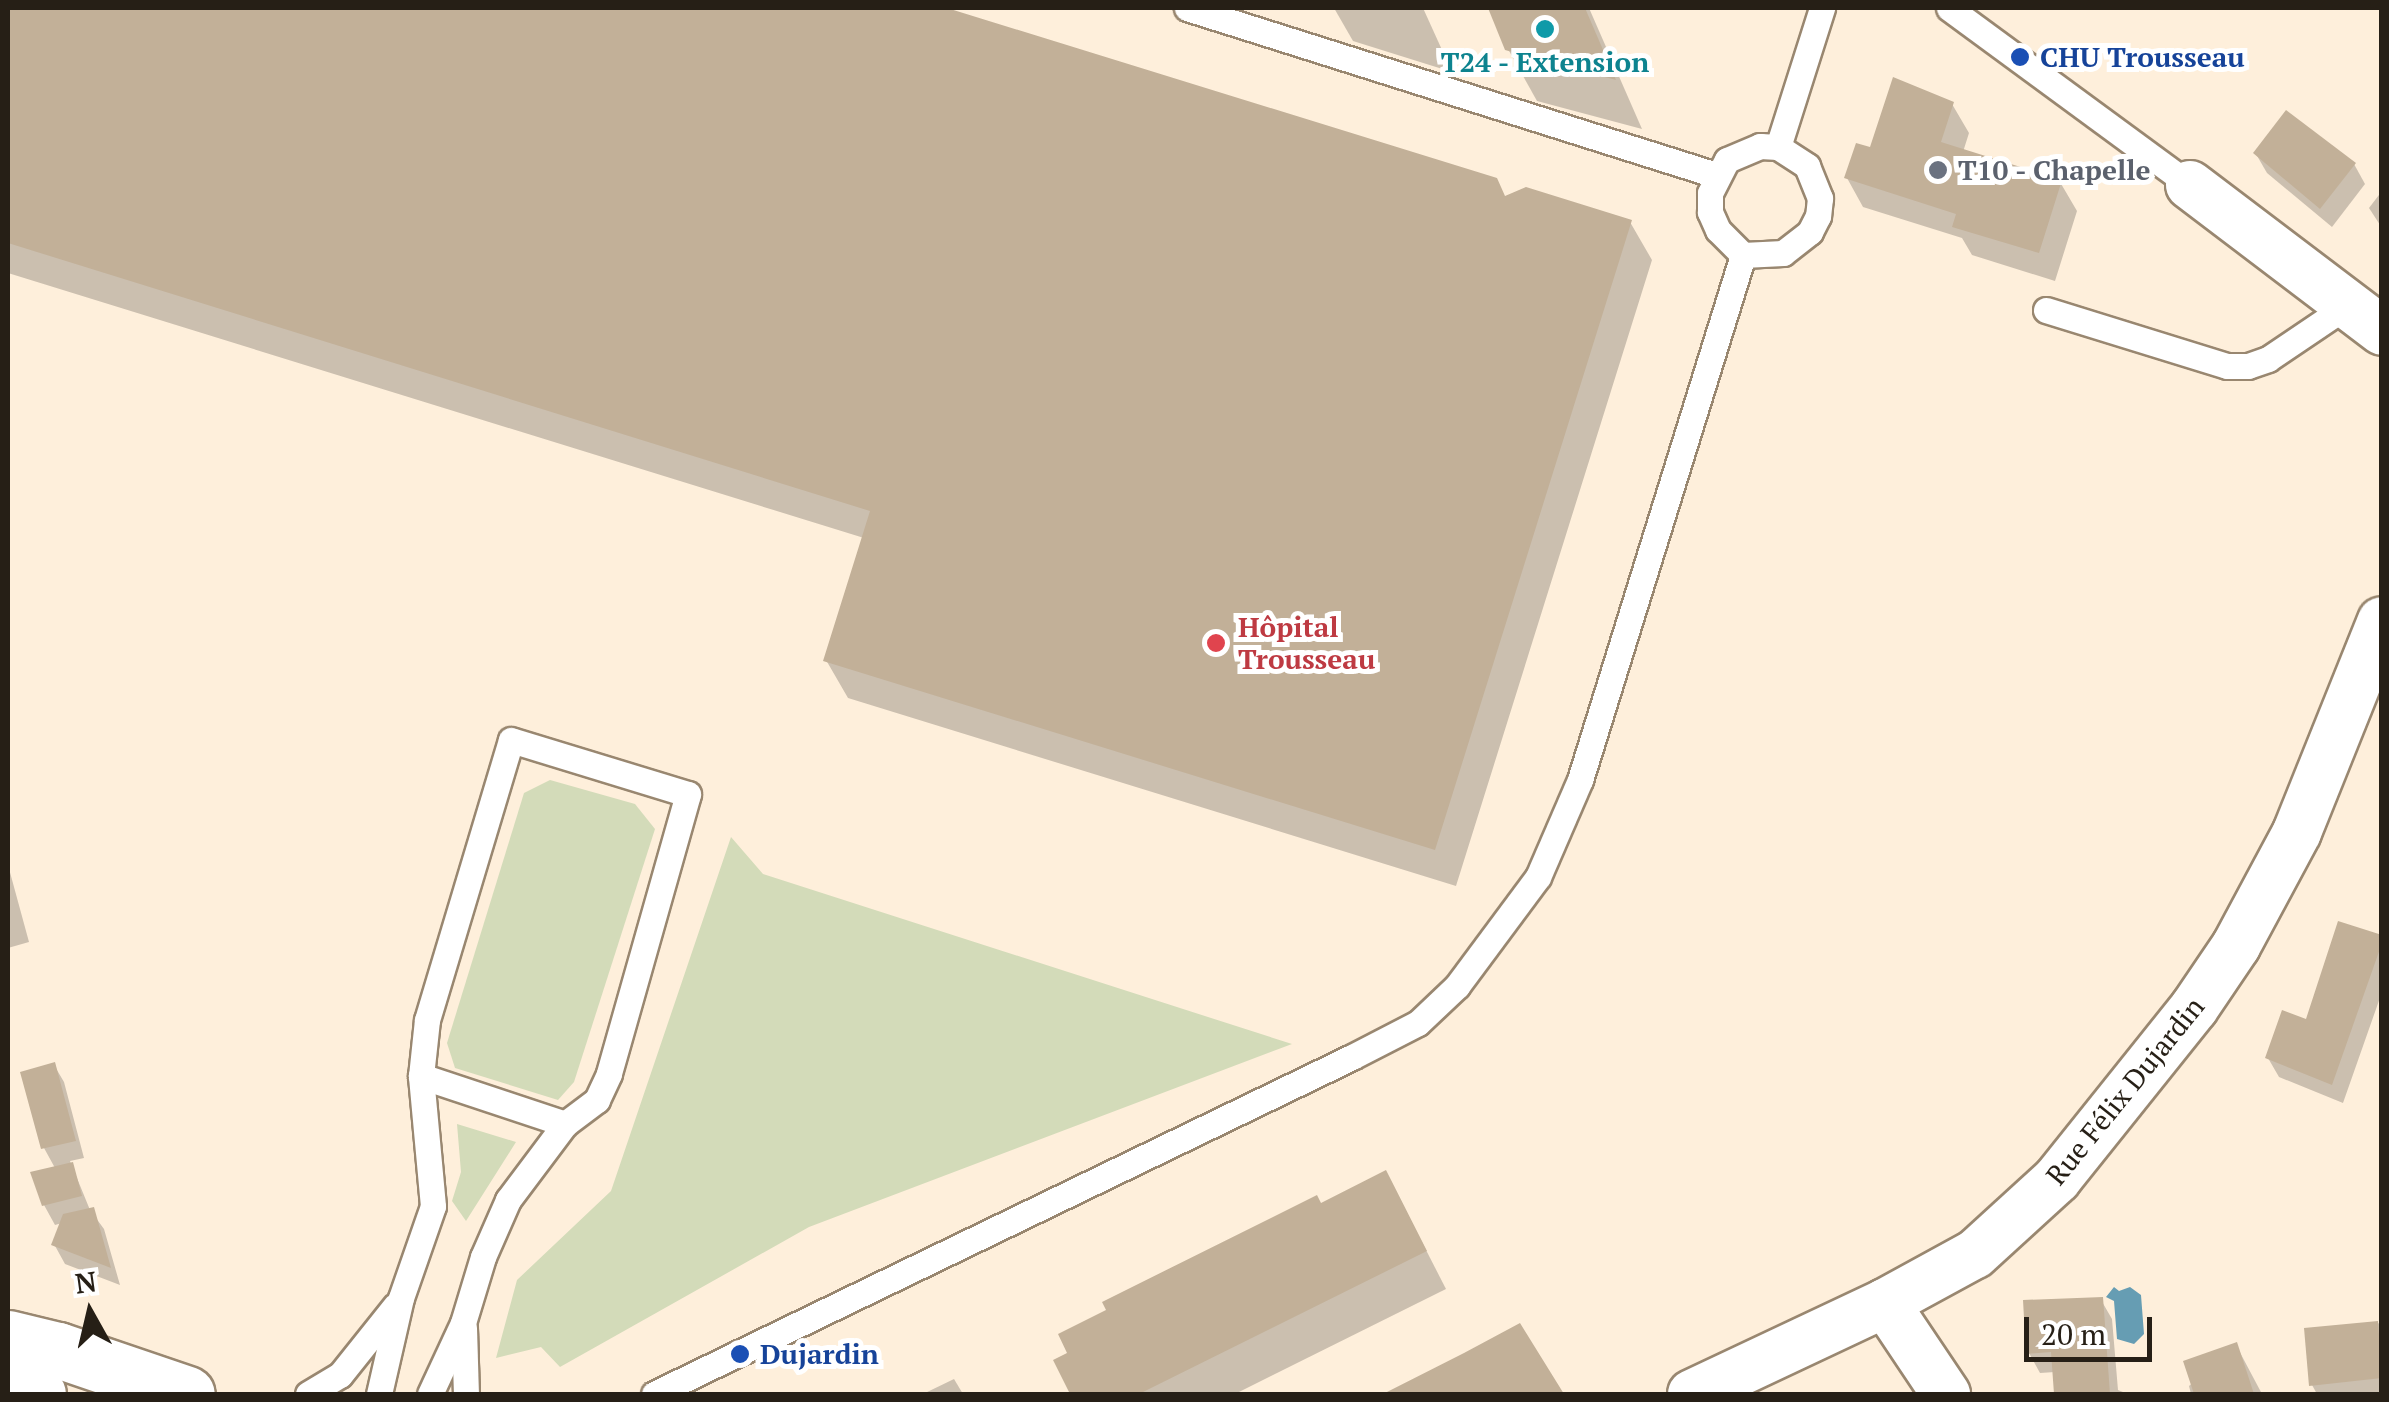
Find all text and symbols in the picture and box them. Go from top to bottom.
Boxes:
marker: T24 - Extension [1534,18,1556,40]
place label: CHU Trousseau [2040,40,2245,74]
place label: T24 - Extension [1440,45,1650,79]
marker: CHU Trousseau [2009,46,2031,68]
place label: T10 - Chapelle [1958,153,2153,187]
marker: T10 - Chapelle [1927,159,1949,181]
place label: Hôpital Trousseau [1238,610,1375,676]
marker: Hôpital Trousseau [1203,630,1229,656]
street label: Rue Félix Dujardin [2039,990,2211,1192]
north arrow [40,1262,140,1362]
text: N [73,1262,99,1302]
scale bar [2029,1297,2156,1359]
text: 20 m [2041,1314,2106,1354]
place label: Dujardin [760,1337,879,1371]
marker: Dujardin [729,1343,751,1365]

